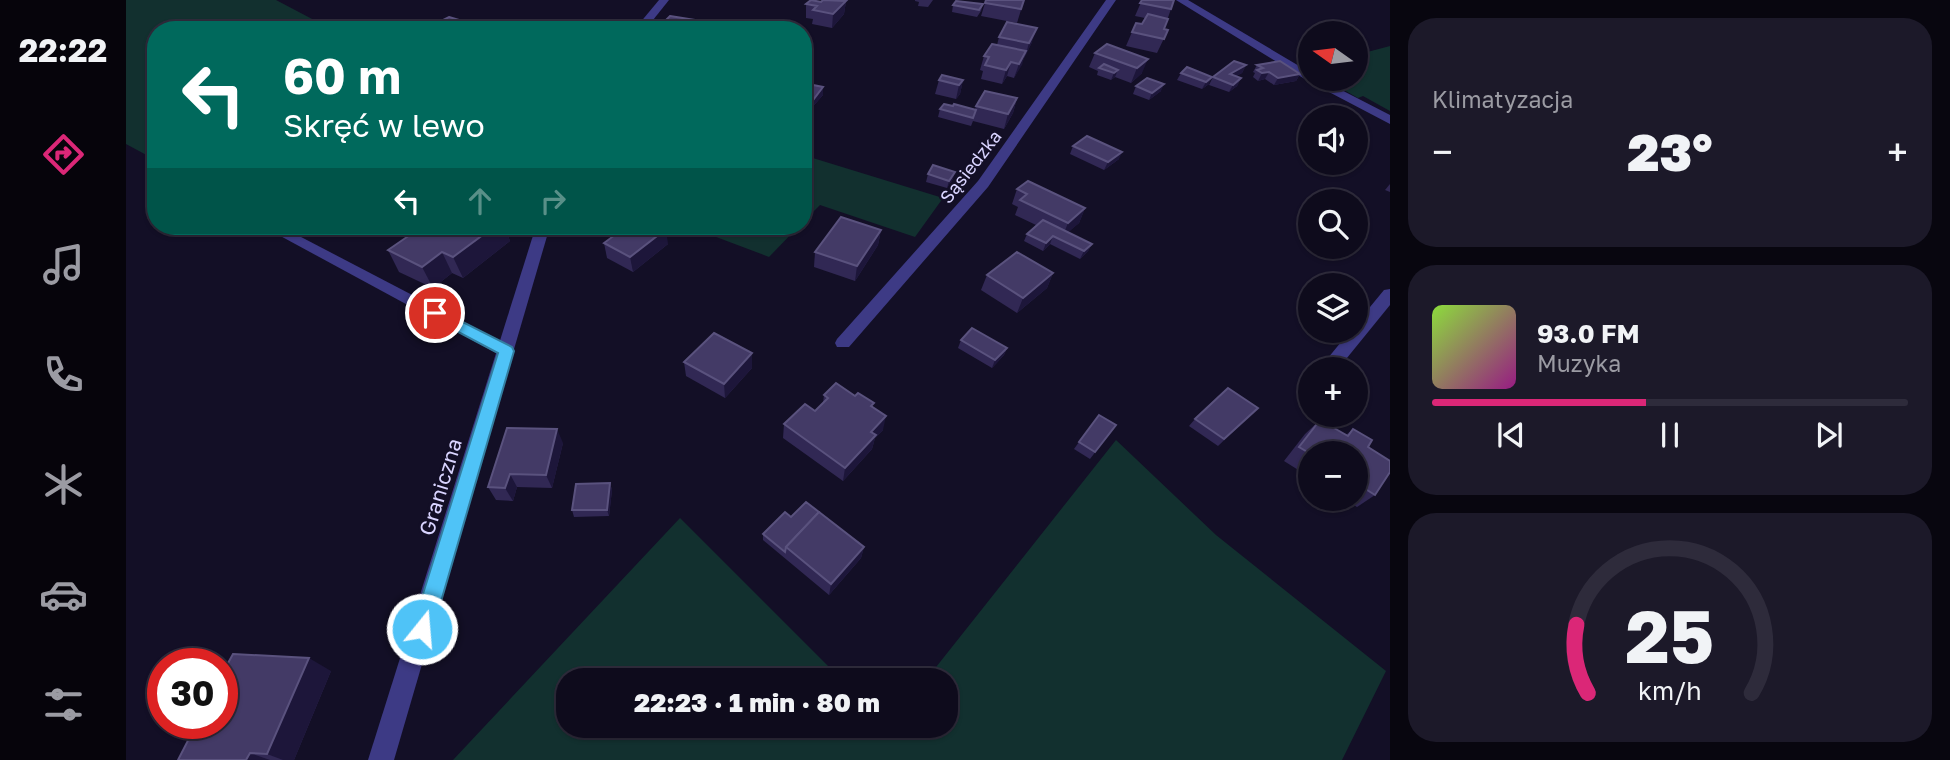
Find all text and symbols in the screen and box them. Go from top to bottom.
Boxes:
north arrow [1298,21,1368,91]
map controls [1298,21,1368,511]
text: 22:22 [19,31,107,69]
text: 60 m [283,46,401,105]
icon: left [168,49,259,140]
text: Klimatyzacja [1432,85,1573,113]
button: sound [1298,105,1368,175]
text: Skręć w lewo [283,106,485,144]
text: 23° [1627,120,1713,182]
street label: Sąsiedzka [935,125,1006,207]
text: − [1432,129,1453,174]
text: + [1887,129,1908,174]
icon: directions [39,130,88,179]
icon: left [388,182,426,220]
icon: ahead [461,182,499,220]
icon: right [534,182,572,220]
button: search [1298,189,1368,259]
icon: music [39,240,88,289]
button: layers [1298,273,1368,343]
pin [405,283,465,343]
icon: arrive [416,294,454,332]
text: 93.0 FM [1537,318,1640,349]
text: Muzyka [1537,349,1621,377]
icon: phone [39,350,88,399]
button: + [1298,357,1368,427]
icon: previous [1492,416,1530,454]
icon: pause [1651,416,1689,454]
icon: next [1810,416,1848,454]
street label: Graniczna [413,435,467,538]
button: − [1298,441,1368,511]
icon: climate [39,460,88,509]
icon: car [39,570,88,619]
position arrow [385,592,459,666]
text: 25 [1626,593,1714,680]
speed limit sign: 30 [147,648,238,739]
text: km/h [1638,675,1702,706]
icon: filters [39,680,88,729]
text: 22:23 · 1 min · 80 m [634,687,880,718]

